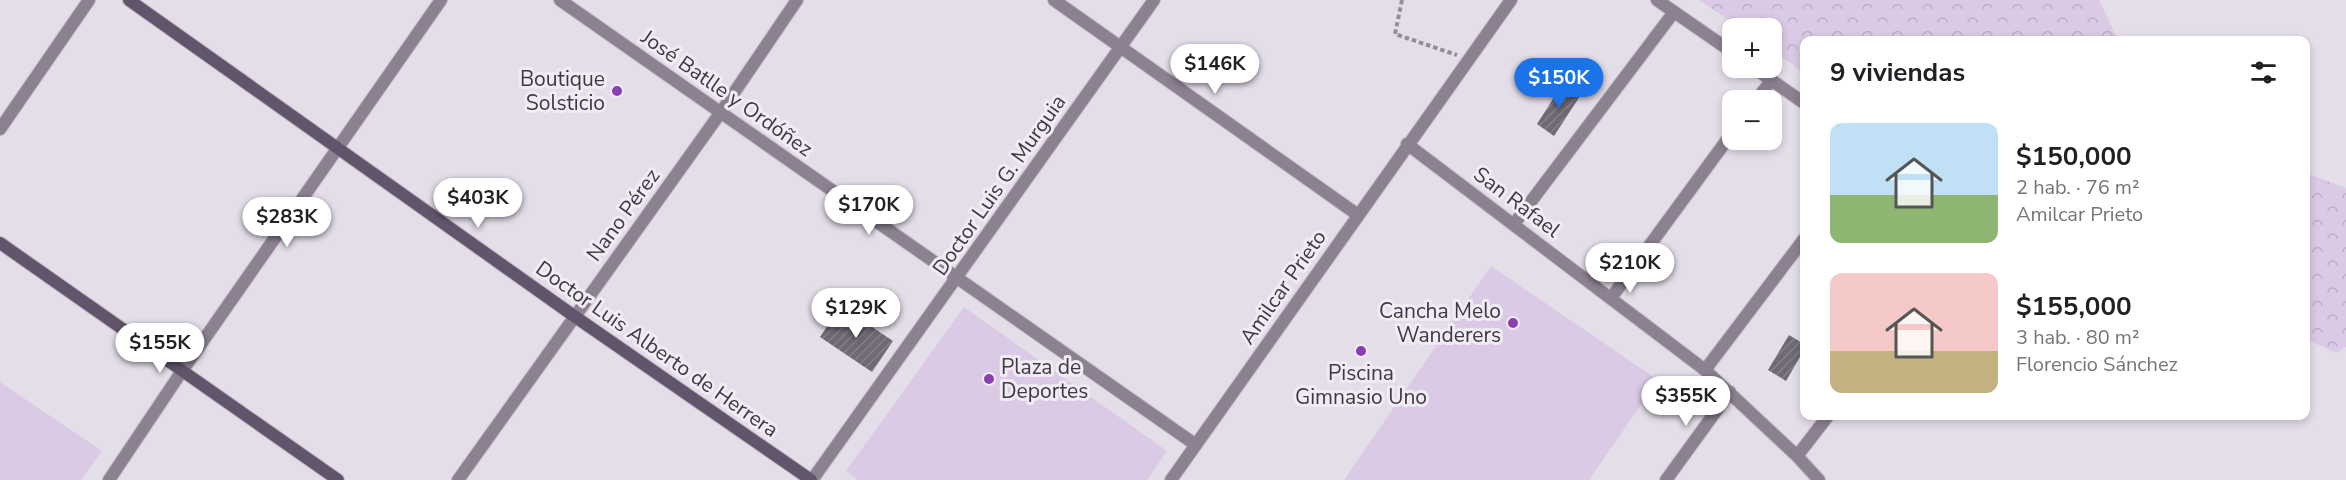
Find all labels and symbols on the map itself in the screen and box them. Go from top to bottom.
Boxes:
street label: José Batlle y Ordóñez [635,23,818,163]
pin: $146K [1173,44,1257,95]
pin: $150K [1517,58,1601,109]
place label: Boutique Solsticio [520,65,605,117]
marker: Boutique Solsticio [610,84,624,98]
street label: Doctor Luis G. Murguia [926,89,1072,281]
street label: San Rafael [1468,160,1567,244]
street label: Nano Pérez [580,163,666,267]
pin: $403K [436,178,520,229]
pin: $170K [827,185,911,236]
pin: $283K [245,197,329,248]
street label: Amilcar Prieto [1233,224,1333,350]
pin: $210K [1588,243,1672,294]
street label: Doctor Luis Alberto de Herrera [530,254,784,444]
pin: $129K [814,288,898,339]
place label: Cancha Melo Wanderers [1379,297,1501,349]
marker: Cancha Melo Wanderers [1506,316,1520,330]
pin: $155K [118,323,202,374]
marker: Piscina Gimnasio Uno [1354,344,1368,358]
place label: Plaza de Deportes [1001,353,1088,405]
place label: Piscina Gimnasio Uno [1295,359,1427,411]
marker: Plaza de Deportes [982,372,996,386]
pin: $355K [1644,376,1728,427]

